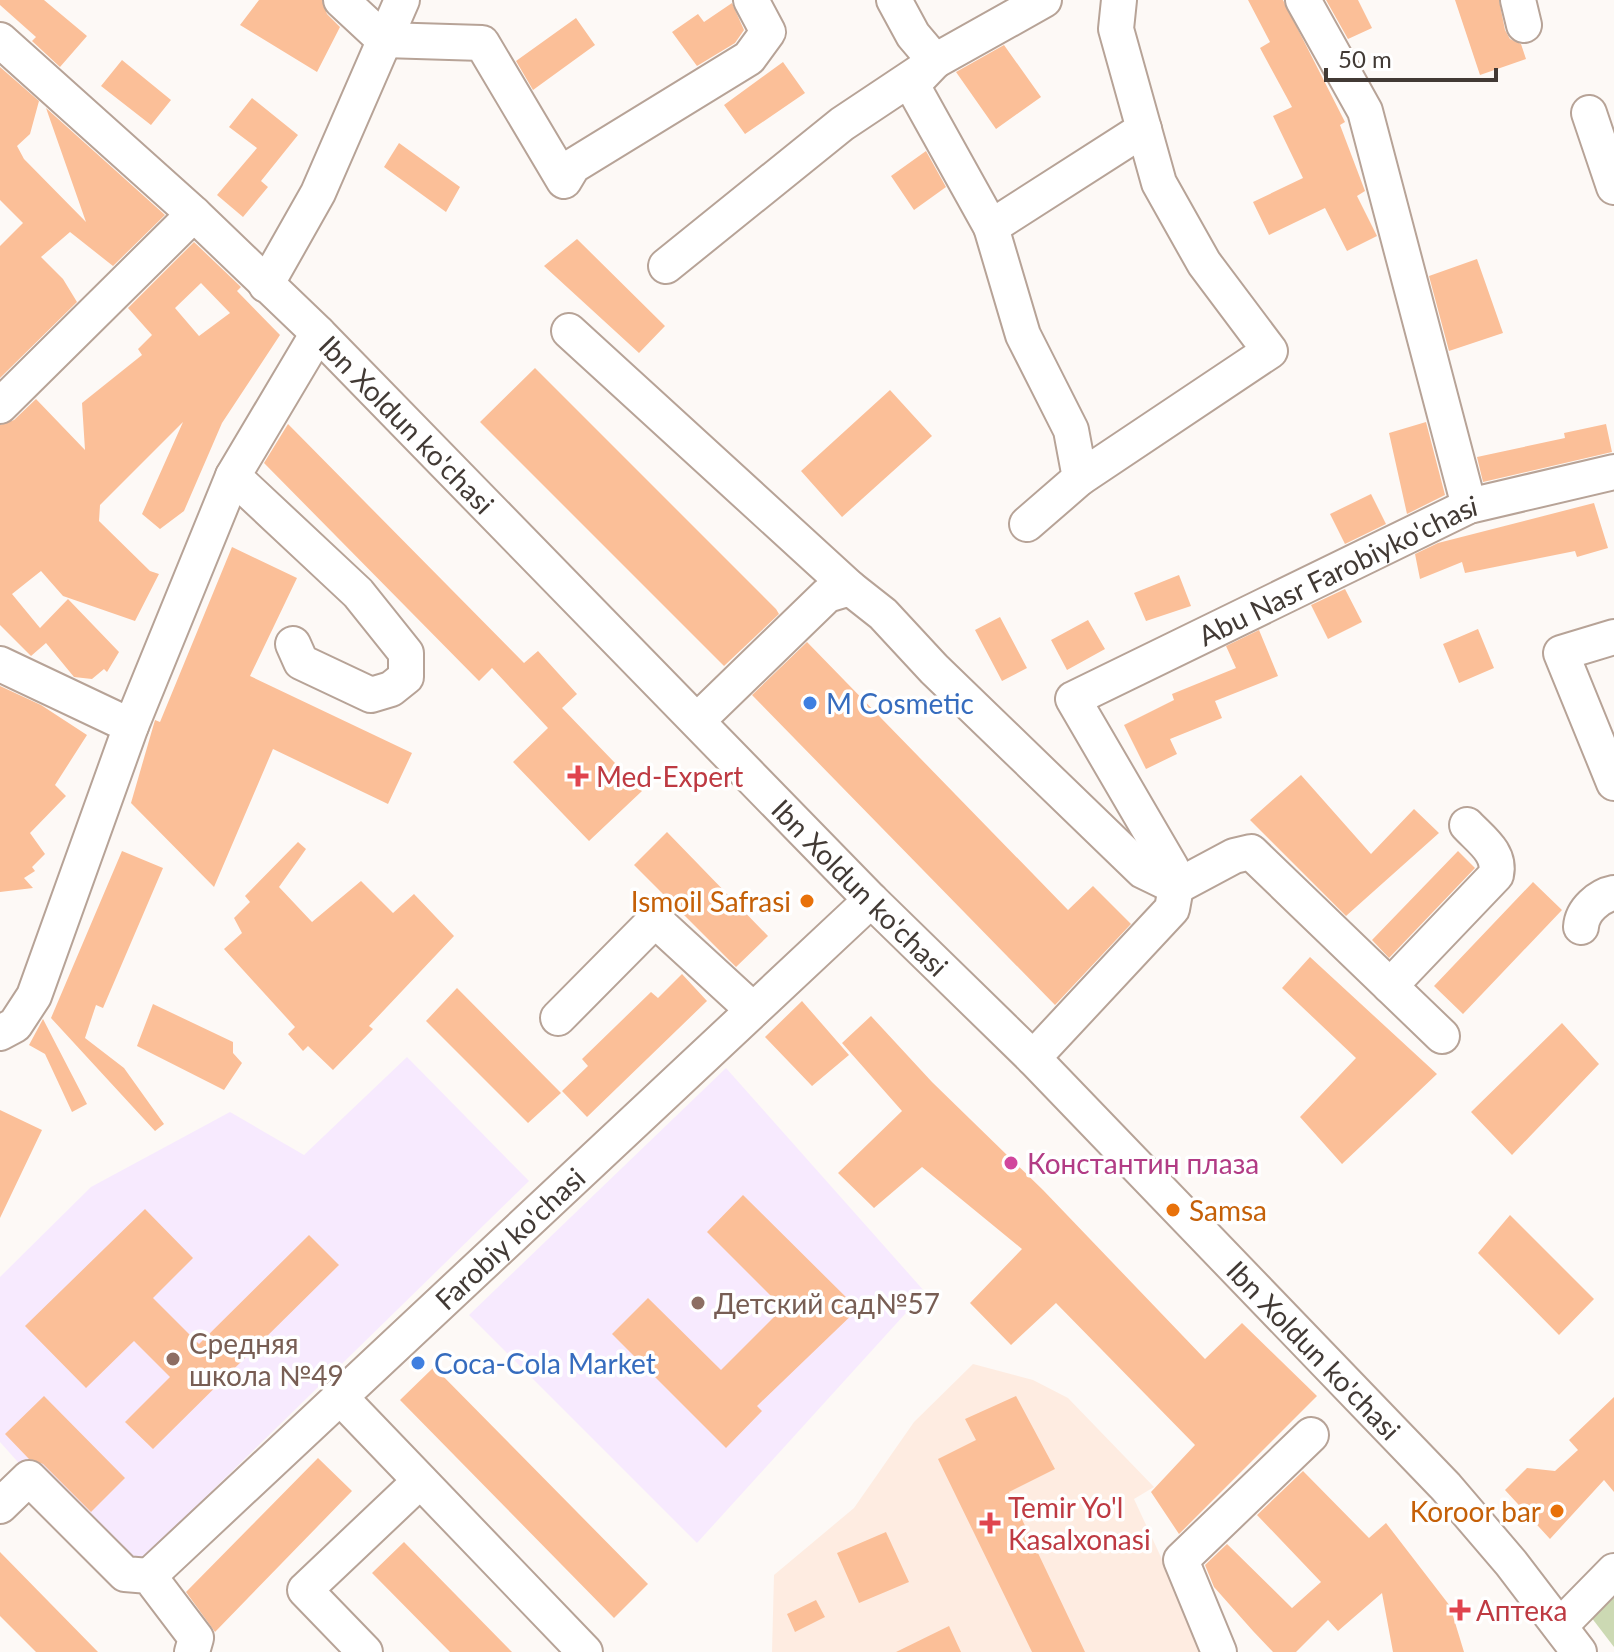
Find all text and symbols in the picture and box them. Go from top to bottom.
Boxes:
scale bar [1326,32,1496,82]
text: 50 m [1338,44,1392,73]
street label: Ibn Xoldun ko'chasi [313,328,501,520]
street label: Abu Nasr Farobiyko'chasi [1193,488,1480,652]
place label: M Cosmetic [826,686,974,720]
marker: M Cosmetic [801,694,819,712]
place label: Med-Expert [596,759,743,793]
marker: Med-Expert [567,765,589,787]
street label: Ibn Xoldun ko'chasi [765,792,955,983]
place label: Ismoil Safrasi [631,884,791,918]
marker: Ismoil Safrasi [798,892,816,910]
place label: Константин плаза [1027,1146,1259,1180]
marker: Константин плаза [1002,1154,1020,1172]
street label: Farobiy ko'chasi [428,1160,591,1316]
place label: Samsa [1189,1193,1267,1227]
marker: Samsa [1164,1201,1182,1219]
street label: Ibn Xoldun ko'chasi [1220,1253,1408,1447]
place label: Детский сад№57 [714,1286,940,1320]
marker: Детский сад№57 [689,1294,707,1312]
place label: Средняя школа №49 [189,1326,344,1392]
place label: Coca-Cola Market [434,1346,656,1380]
marker: Средняя школа №49 [164,1350,182,1368]
marker: Coca-Cola Market [409,1354,427,1372]
place label: Temir Yo'l Kasalxonasi [1008,1490,1151,1556]
place label: Koroor bar [1410,1494,1541,1528]
marker: Koroor bar [1548,1502,1566,1520]
marker: Temir Yo'l Kasalxonasi [979,1512,1001,1534]
place label: Аптека [1476,1593,1567,1627]
marker: Аптека [1451,1601,1469,1619]

